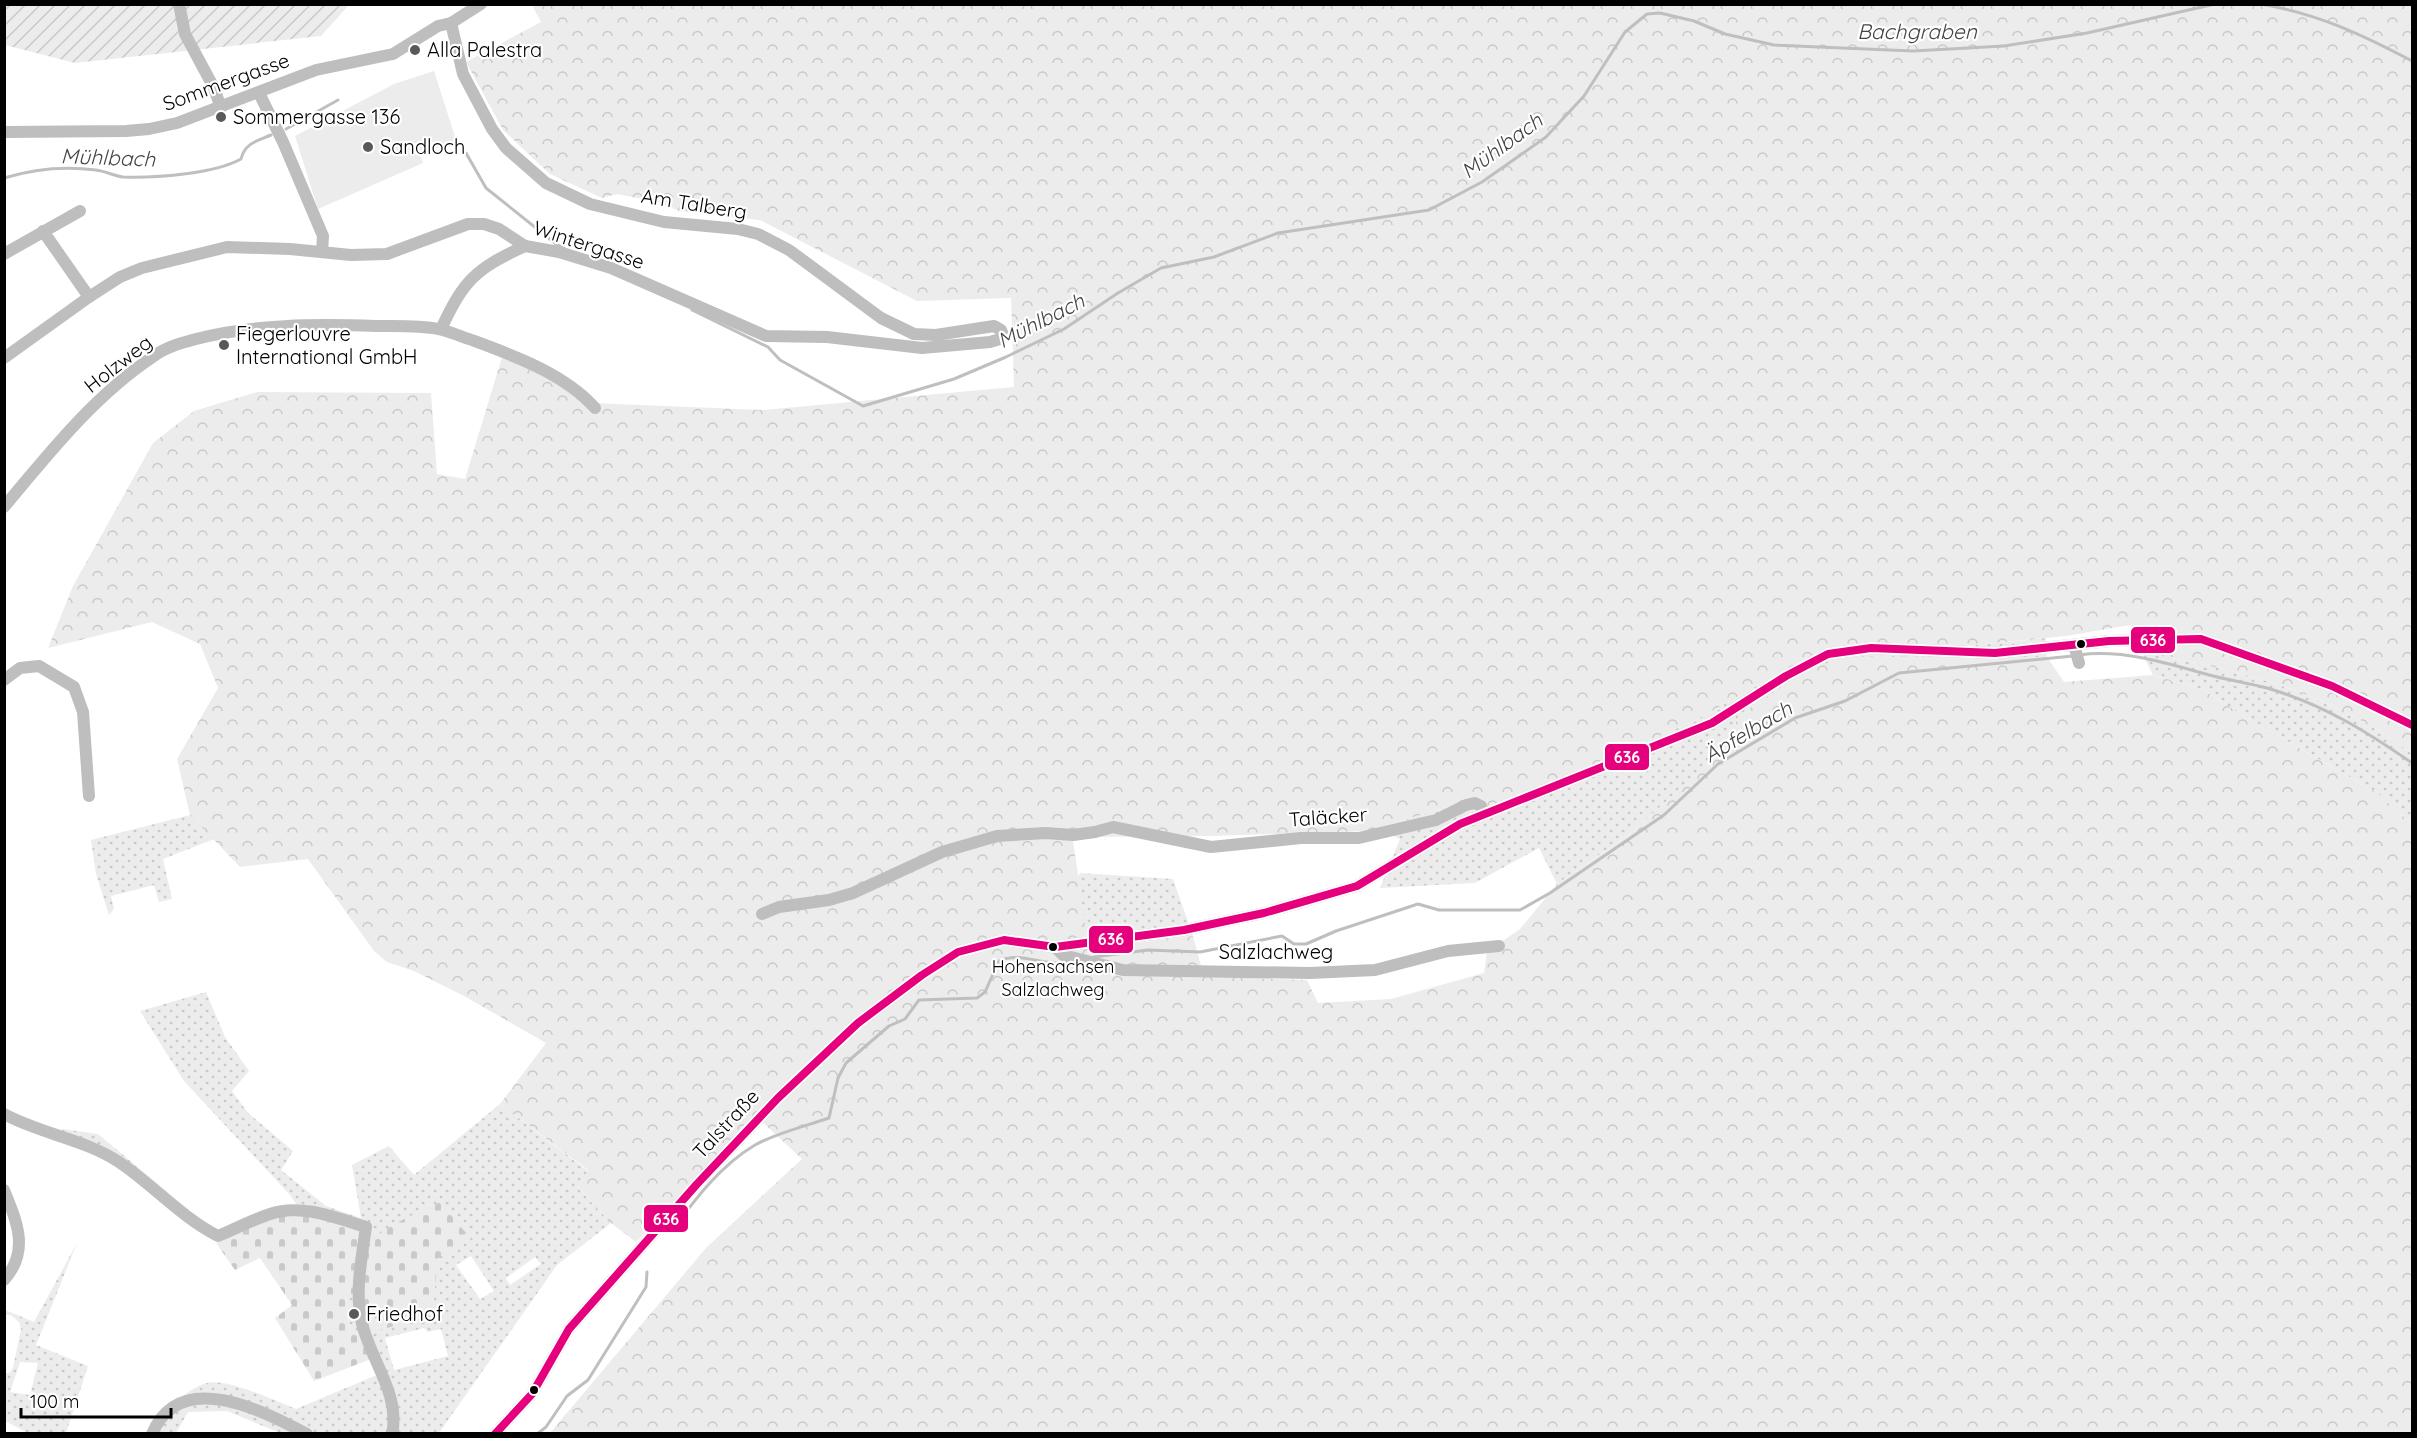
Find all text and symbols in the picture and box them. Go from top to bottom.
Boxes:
water label: Bachgraben [1857,18,1978,44]
place label: Alla Palestra [427,37,542,62]
marker: Alla Palestra [408,43,422,57]
street label: Sommergasse [159,47,293,116]
place label: Sommergasse 136 [233,104,400,129]
water label: Mühlbach [1456,106,1548,183]
marker: Sommergasse 136 [214,110,228,124]
place label: Sandloch [380,134,465,159]
marker: Sandloch [361,140,375,154]
water label: Mühlbach [60,142,157,172]
street label: Am Talberg [639,183,749,224]
street label: Wintergasse [531,215,648,274]
water label: Mühlbach [993,287,1089,353]
place label: Fiegerlouvre International GmbH [236,321,417,369]
street label: Holzweg [79,329,157,398]
marker: Fiegerlouvre International GmbH [217,338,231,352]
line badge: 636 [2130,626,2176,654]
text: 636 [2140,630,2166,650]
unlabelled marker [2075,638,2087,650]
water label: Äpfelbach [1699,694,1797,768]
line badge: 636 [1604,743,1650,771]
text: 636 [1614,747,1640,767]
street label: Taläcker [1288,801,1368,832]
line badge: 636 [1088,925,1134,954]
text: 636 [1098,929,1124,949]
street label: Salzlachweg [1219,939,1333,964]
marker: Hohensachsen Salzlachweg [1047,941,1059,953]
place label: Hohensachsen Salzlachweg [992,955,1114,1001]
street label: Talstraße [687,1084,764,1164]
line badge: 636 [643,1204,689,1233]
text: 636 [653,1209,679,1229]
place label: Friedhof [366,1301,443,1326]
marker: Friedhof [347,1307,361,1321]
scale bar [21,1381,171,1419]
unlabelled marker [528,1384,540,1396]
text: 100 m [30,1390,79,1413]

